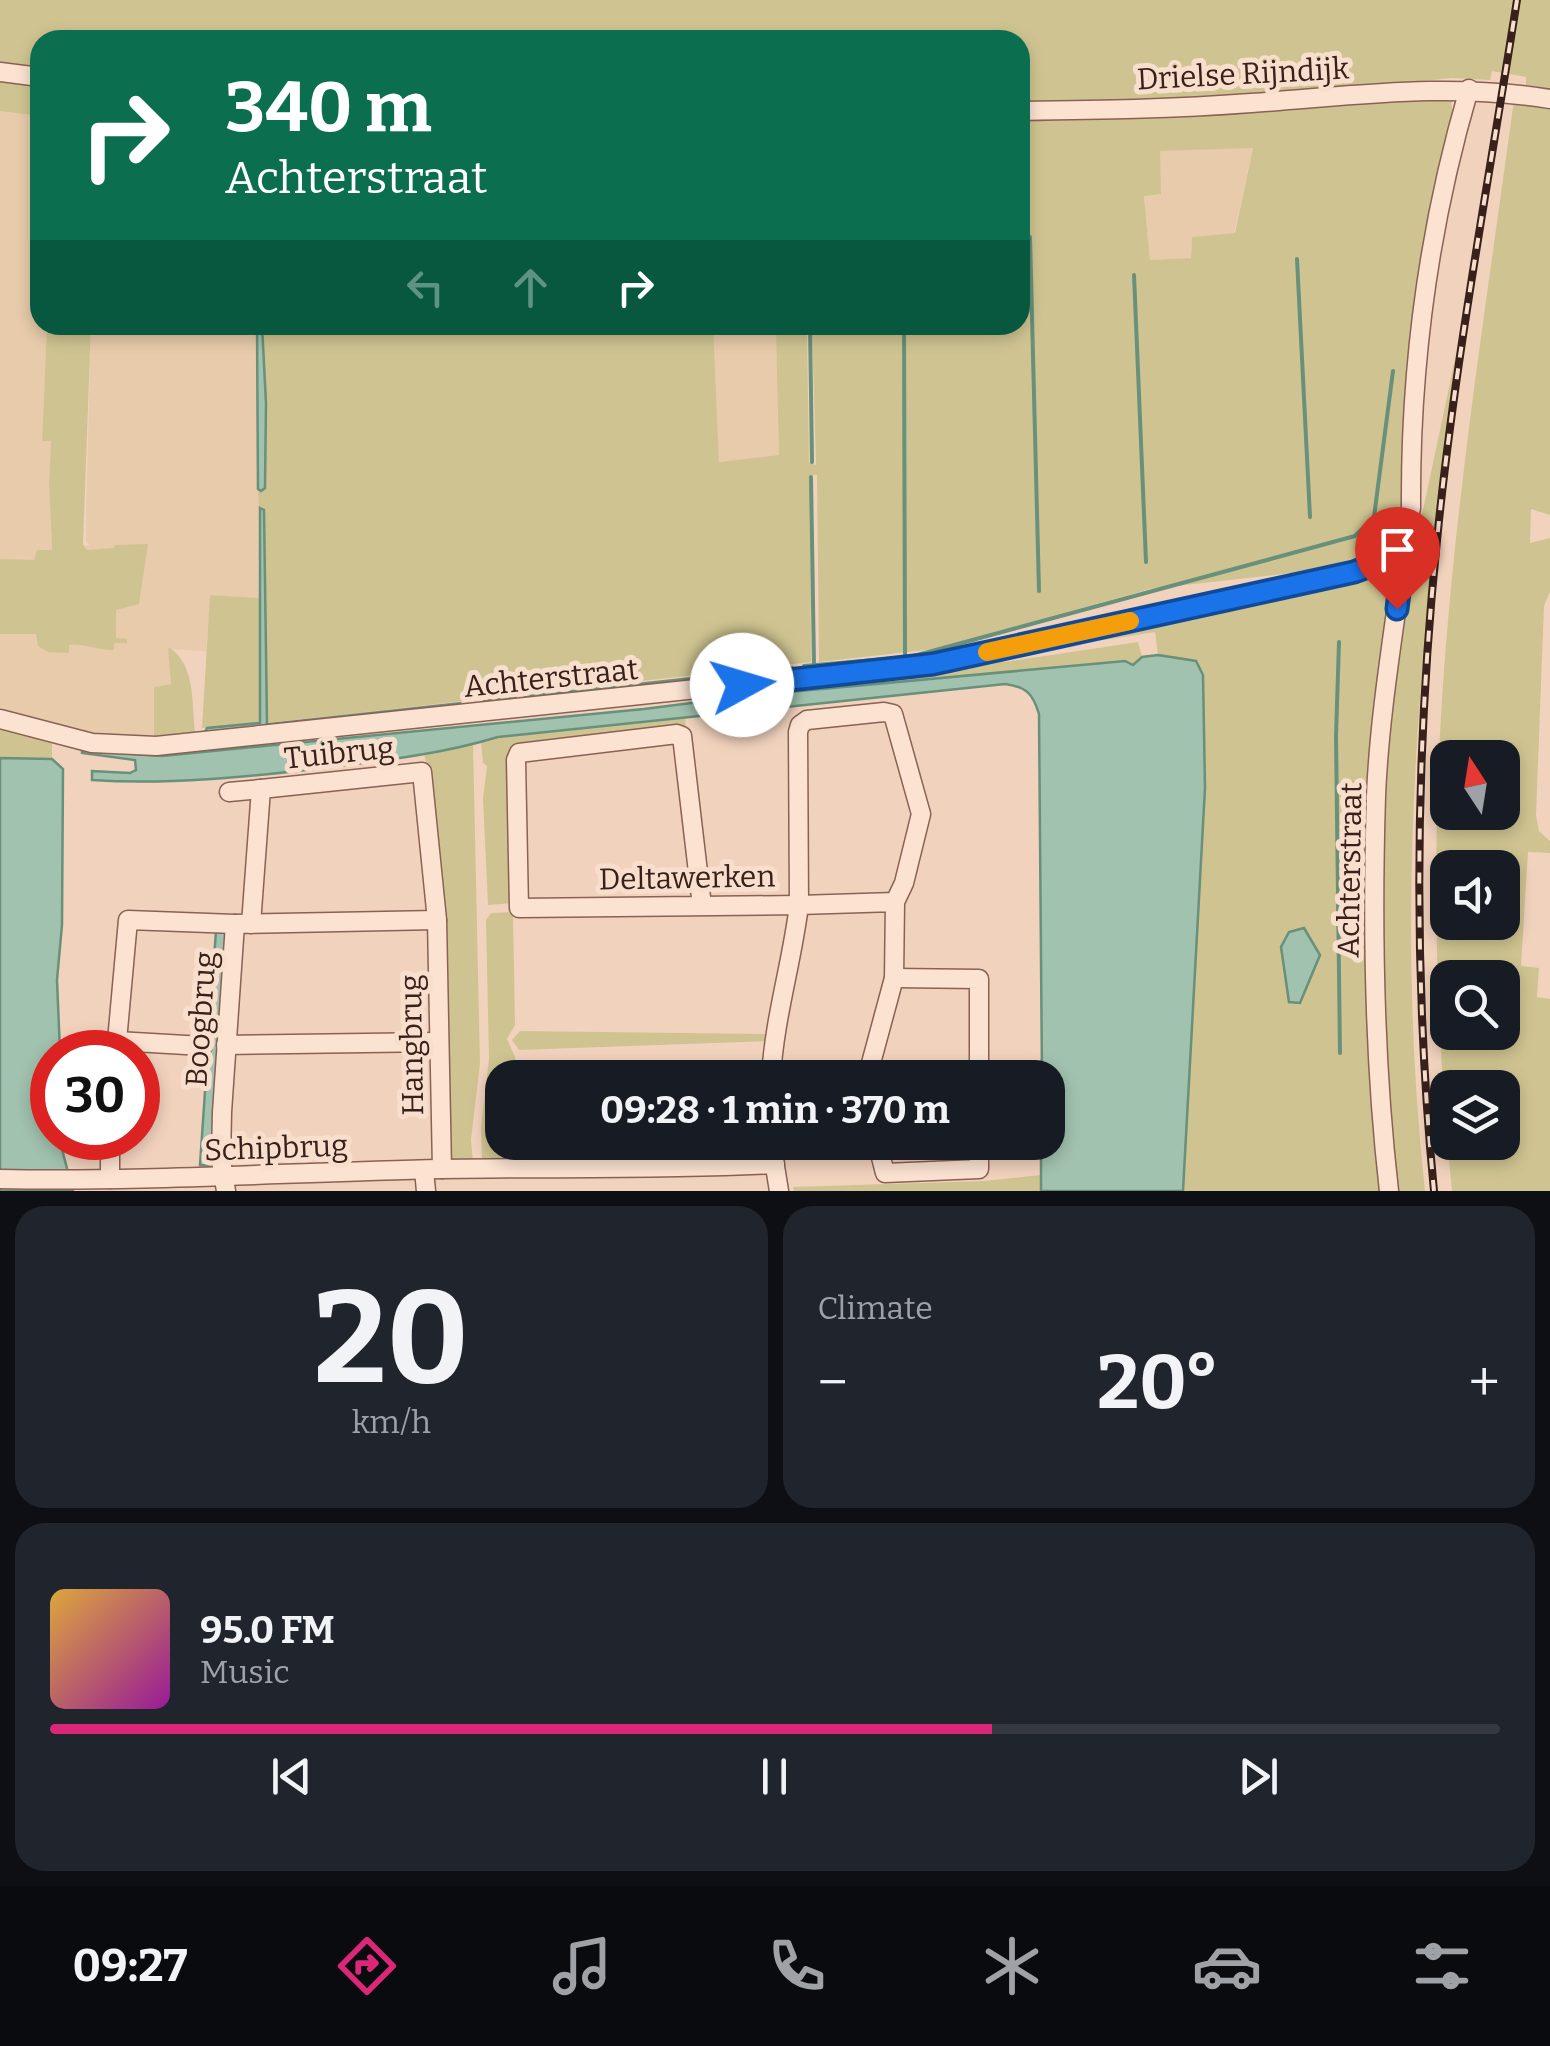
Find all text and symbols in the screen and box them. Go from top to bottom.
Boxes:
street label: Drielse Rijndijk [1136,50,1350,98]
text: 340 m [225,66,432,150]
icon: right [60,70,190,200]
text: Achterstraat [225,151,488,205]
icon: left [398,260,453,315]
icon: ahead [503,260,558,315]
icon: right [608,260,663,315]
pin [1355,507,1440,610]
icon: arrive [1370,522,1425,577]
position arrow [690,633,794,737]
street label: Achterstraat [462,651,640,705]
street label: Tuibrug [282,729,396,777]
north arrow [1430,740,1520,830]
map controls [1430,740,1520,1160]
street label: Achterstraat [1330,782,1370,958]
button: sound [1430,850,1520,940]
street label: Deltawerken [598,858,776,898]
street label: Boogbrug [178,950,224,1088]
button: search [1430,960,1520,1050]
street label: Hangbrug [393,974,431,1116]
speed limit sign: 30 [30,1030,160,1160]
button: layers [1430,1070,1520,1160]
text: 09:28 · 1 min · 370 m [600,1087,950,1133]
street label: Schipbrug [204,1128,348,1168]
text: 20 [313,1260,469,1416]
text: Climate [818,1289,933,1327]
text: 20° [1097,1338,1219,1428]
text: − [818,1350,848,1416]
text: + [1469,1350,1500,1416]
text: km/h [352,1403,431,1441]
text: 95.0 FM [200,1607,335,1653]
text: Music [200,1653,290,1691]
icon: previous [264,1749,319,1804]
icon: pause [747,1749,802,1804]
icon: next [1231,1749,1286,1804]
icon: directions [332,1931,402,2001]
icon: music [547,1931,617,2001]
icon: phone [762,1931,832,2001]
icon: climate [977,1931,1047,2001]
icon: car [1192,1931,1262,2001]
icon: filters [1407,1931,1477,2001]
text: 09:27 [73,1939,187,1993]

